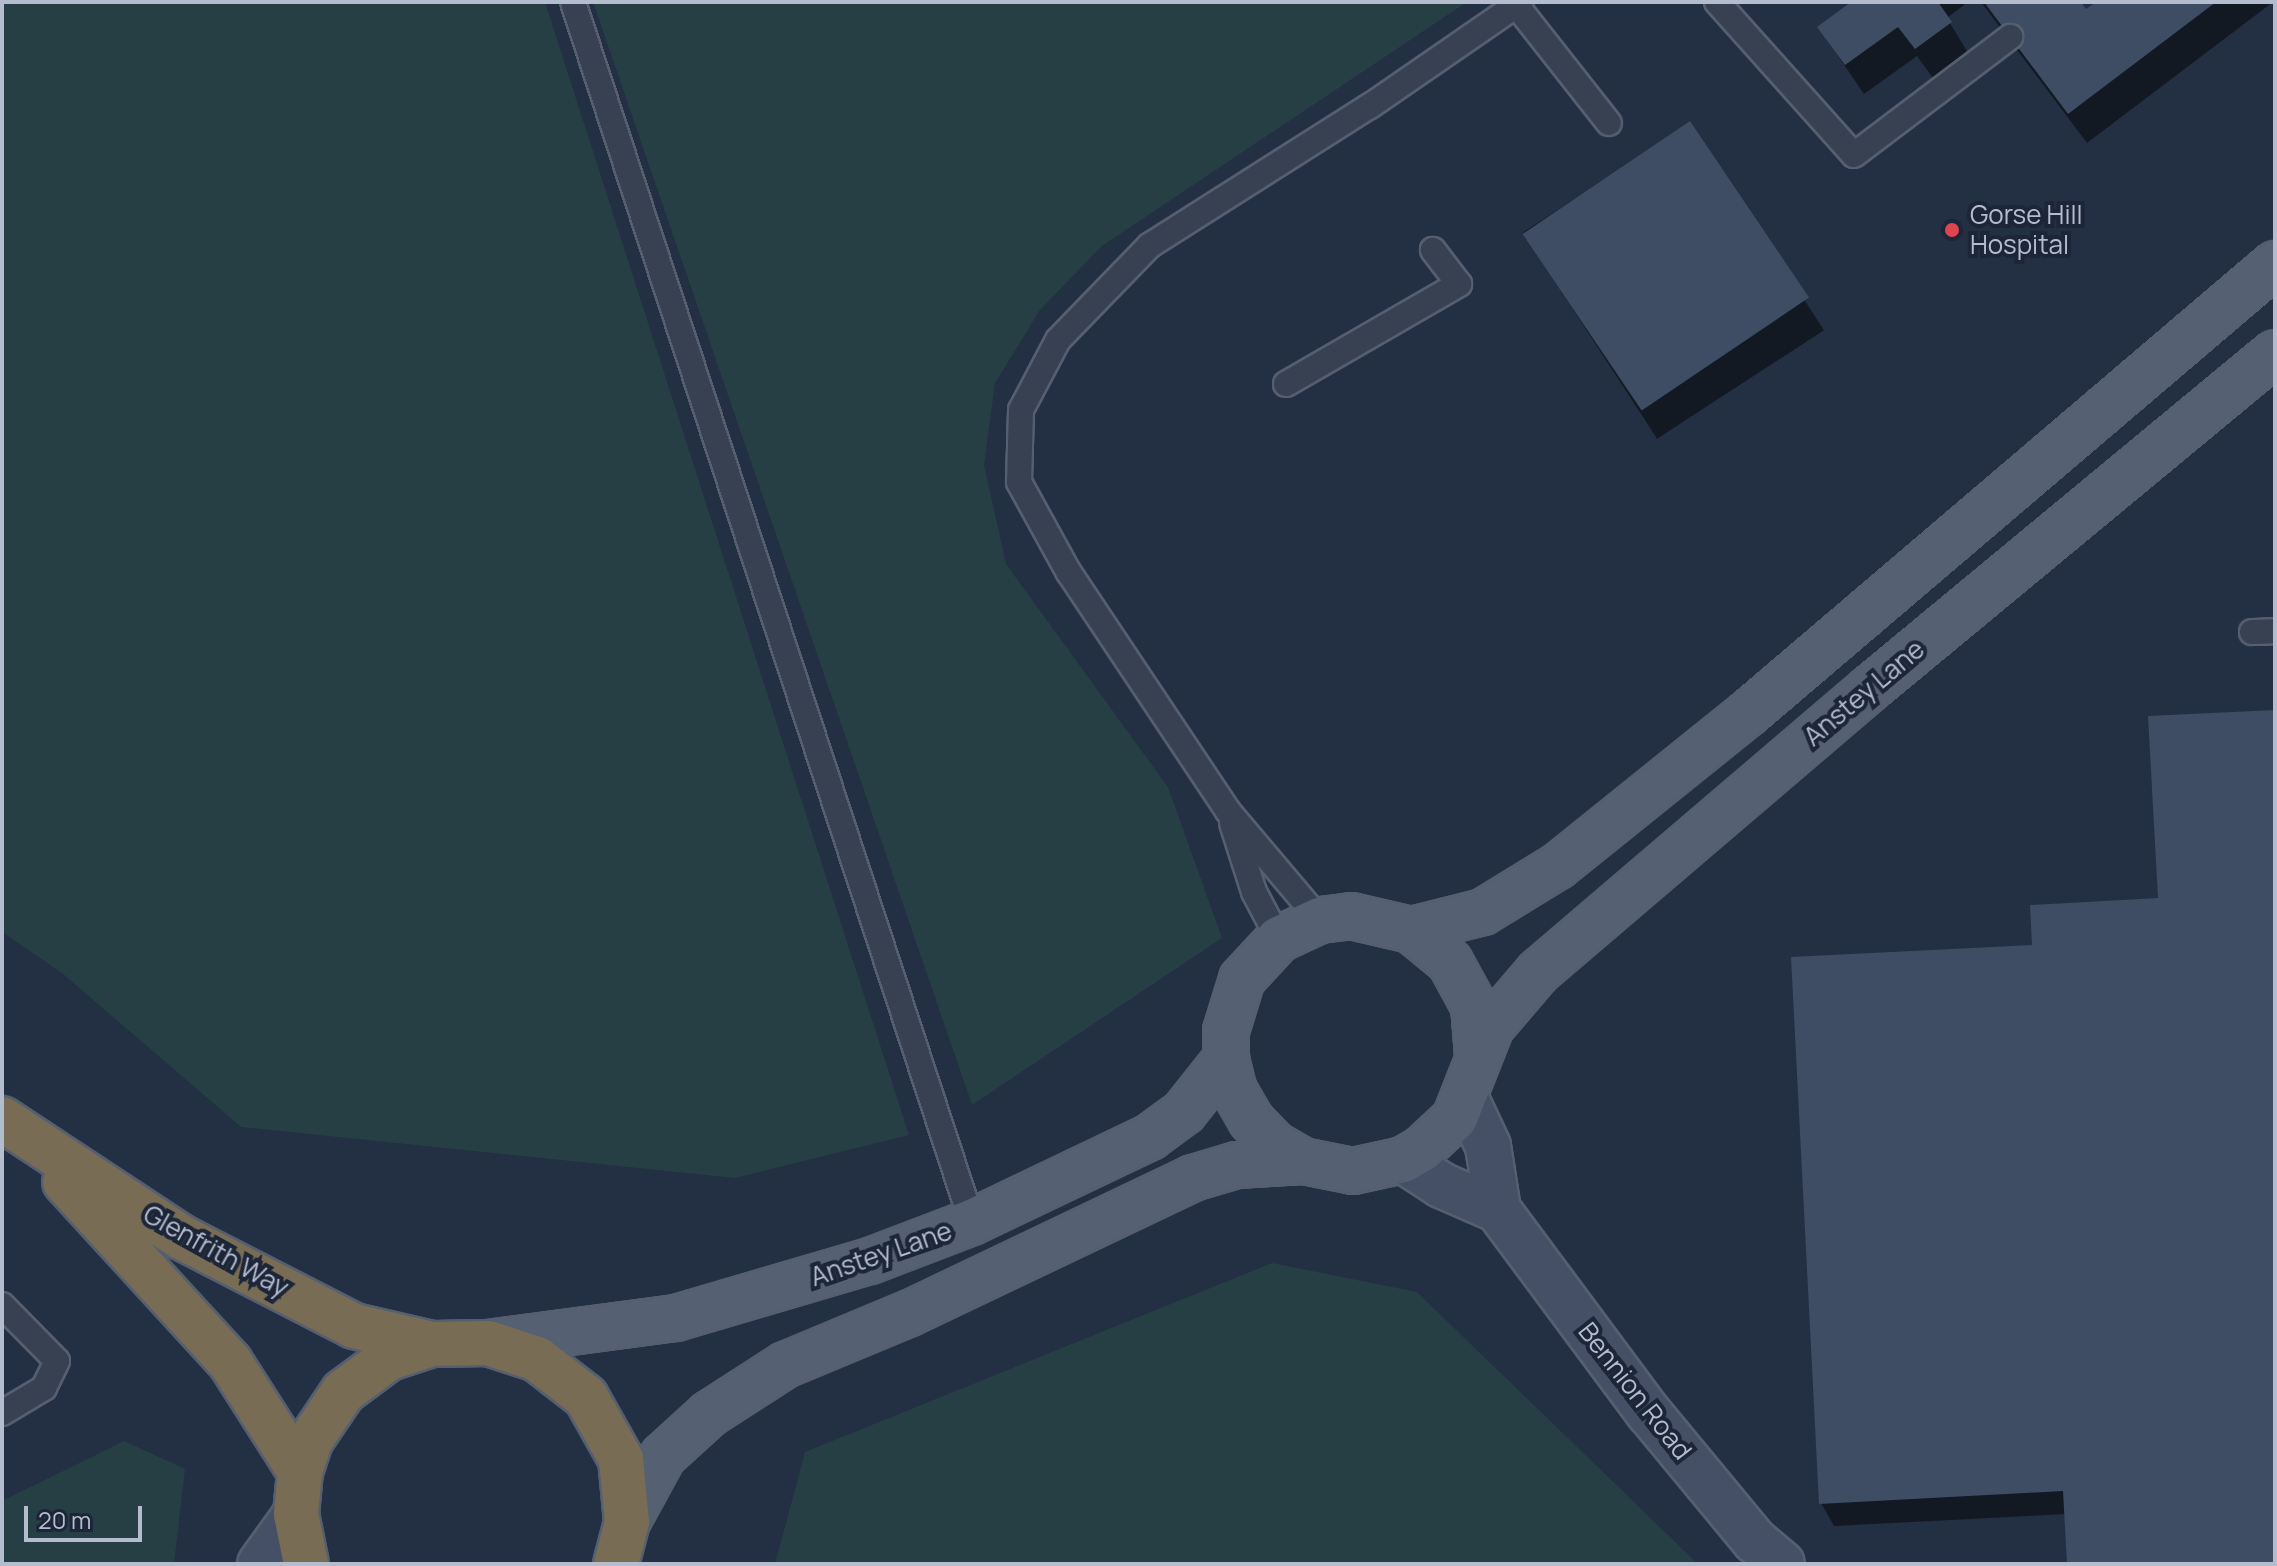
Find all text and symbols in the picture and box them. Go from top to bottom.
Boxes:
place label: Gorse Hill Hospital [1970,199,2083,260]
marker: Gorse Hill Hospital [1941,219,1963,241]
street label: Anstey Lane [1797,634,1931,752]
street label: Glenfrith Way [138,1198,294,1304]
street label: Anstey Lane [806,1215,956,1293]
street label: Bennion Road [1572,1316,1698,1466]
scale bar [28,1490,146,1540]
text: 20 m [38,1503,91,1536]

